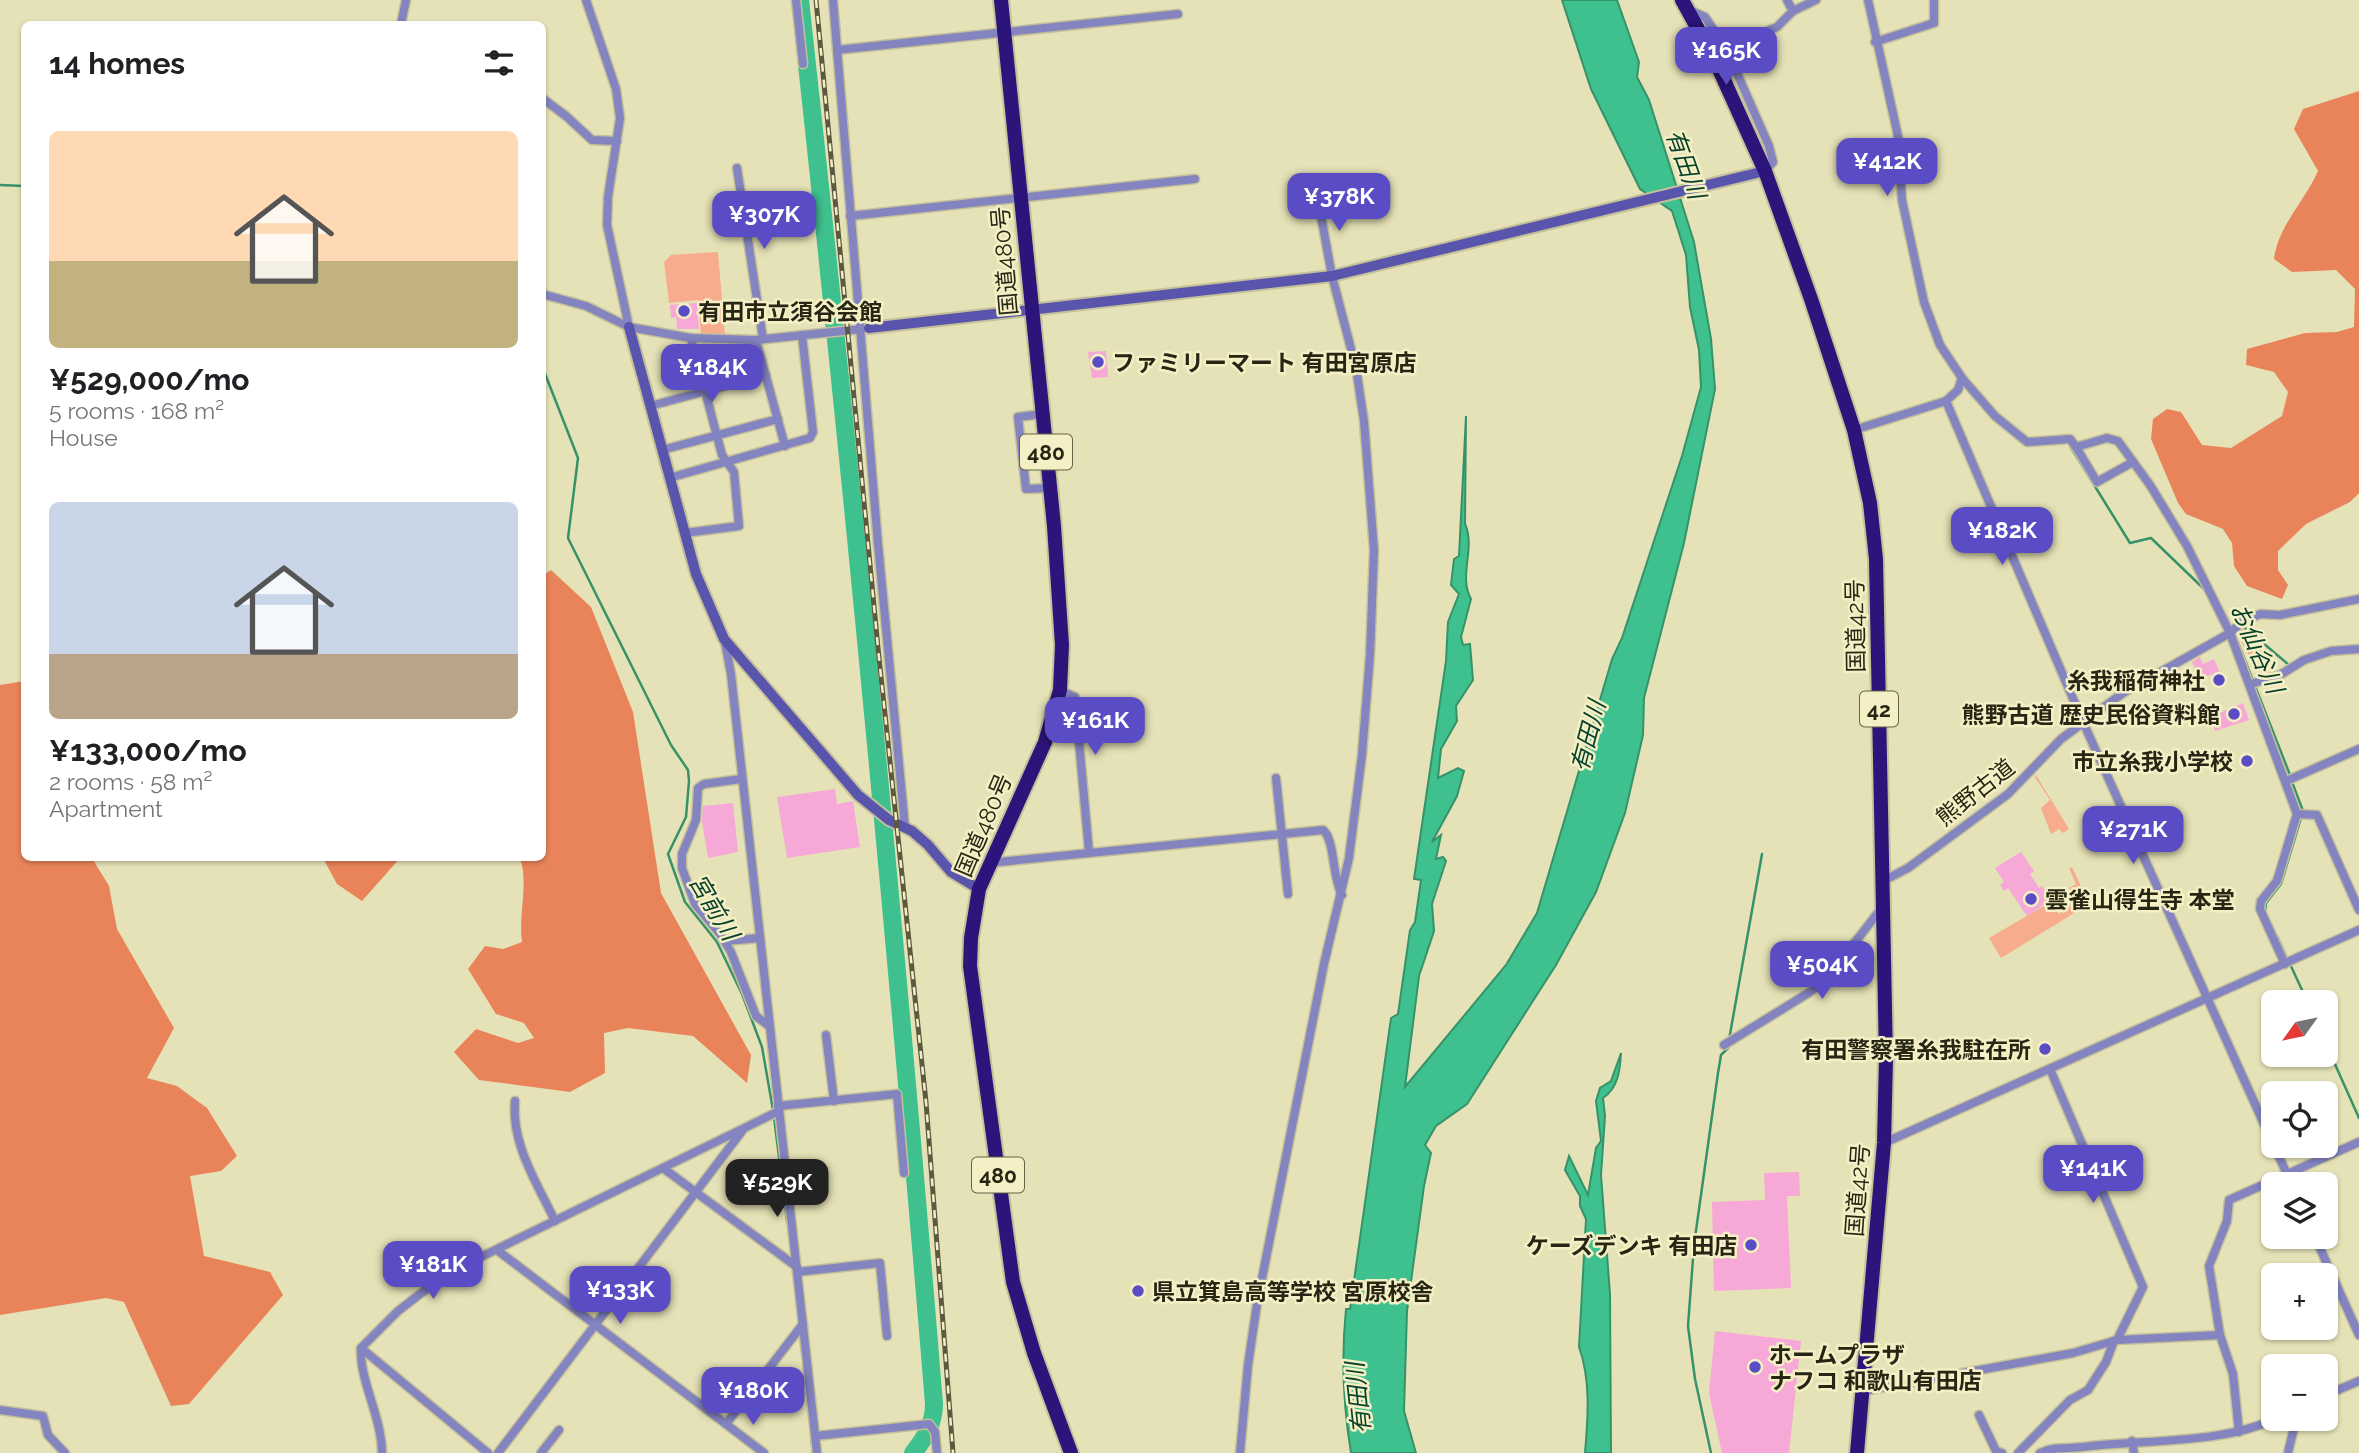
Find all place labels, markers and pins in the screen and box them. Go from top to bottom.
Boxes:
pin: ¥165K [1677,28,1775,87]
pin: ¥412K [1838,138,1936,198]
pin: ¥378K [1290,174,1388,233]
pin: ¥307K [715,191,813,251]
place label: 有田市立須谷会館 [698,298,882,325]
marker: 有田市立須谷会館 [676,303,692,319]
pin: ¥184K [663,344,761,404]
place label: ファミリーマート 有田宮原店 [1112,349,1417,376]
marker: ファミリーマート 有田宮原店 [1090,354,1106,370]
pin: ¥182K [1953,508,2051,567]
place label: 糸我稲荷神社 [2067,667,2205,694]
marker: 糸我稲荷神社 [2211,672,2227,688]
pin: ¥161K [1046,698,1144,757]
place label: 熊野古道 歴史民俗資料館 [1961,701,2220,728]
marker: 熊野古道 歴史民俗資料館 [2226,706,2242,722]
place label: 市立糸我小学校 [2072,748,2233,775]
marker: 市立糸我小学校 [2239,753,2255,769]
pin: ¥271K [2084,806,2182,866]
place label: 雲雀山得生寺 本堂 [2045,886,2235,913]
marker: 雲雀山得生寺 本堂 [2023,891,2039,907]
pin: ¥504K [1773,942,1871,1001]
place label: 有田警察署糸我駐在所 [1801,1036,2031,1063]
marker: 有田警察署糸我駐在所 [2037,1041,2053,1057]
pin: ¥141K [2044,1146,2142,1205]
pin: ¥529K [728,1160,826,1219]
place label: ケーズデンキ 有田店 [1526,1232,1737,1259]
marker: ケーズデンキ 有田店 [1743,1237,1759,1253]
pin: ¥181K [384,1242,482,1301]
pin: ¥133K [571,1266,669,1326]
place label: 県立箕島高等学校 宮原校舎 [1152,1278,1434,1305]
marker: 県立箕島高等学校 宮原校舎 [1130,1283,1146,1299]
place label: ホームプラザ ナフコ 和歌山有田店 [1769,1341,1982,1394]
marker: ホームプラザ ナフコ 和歌山有田店 [1747,1359,1763,1375]
pin: ¥180K [704,1368,802,1427]

